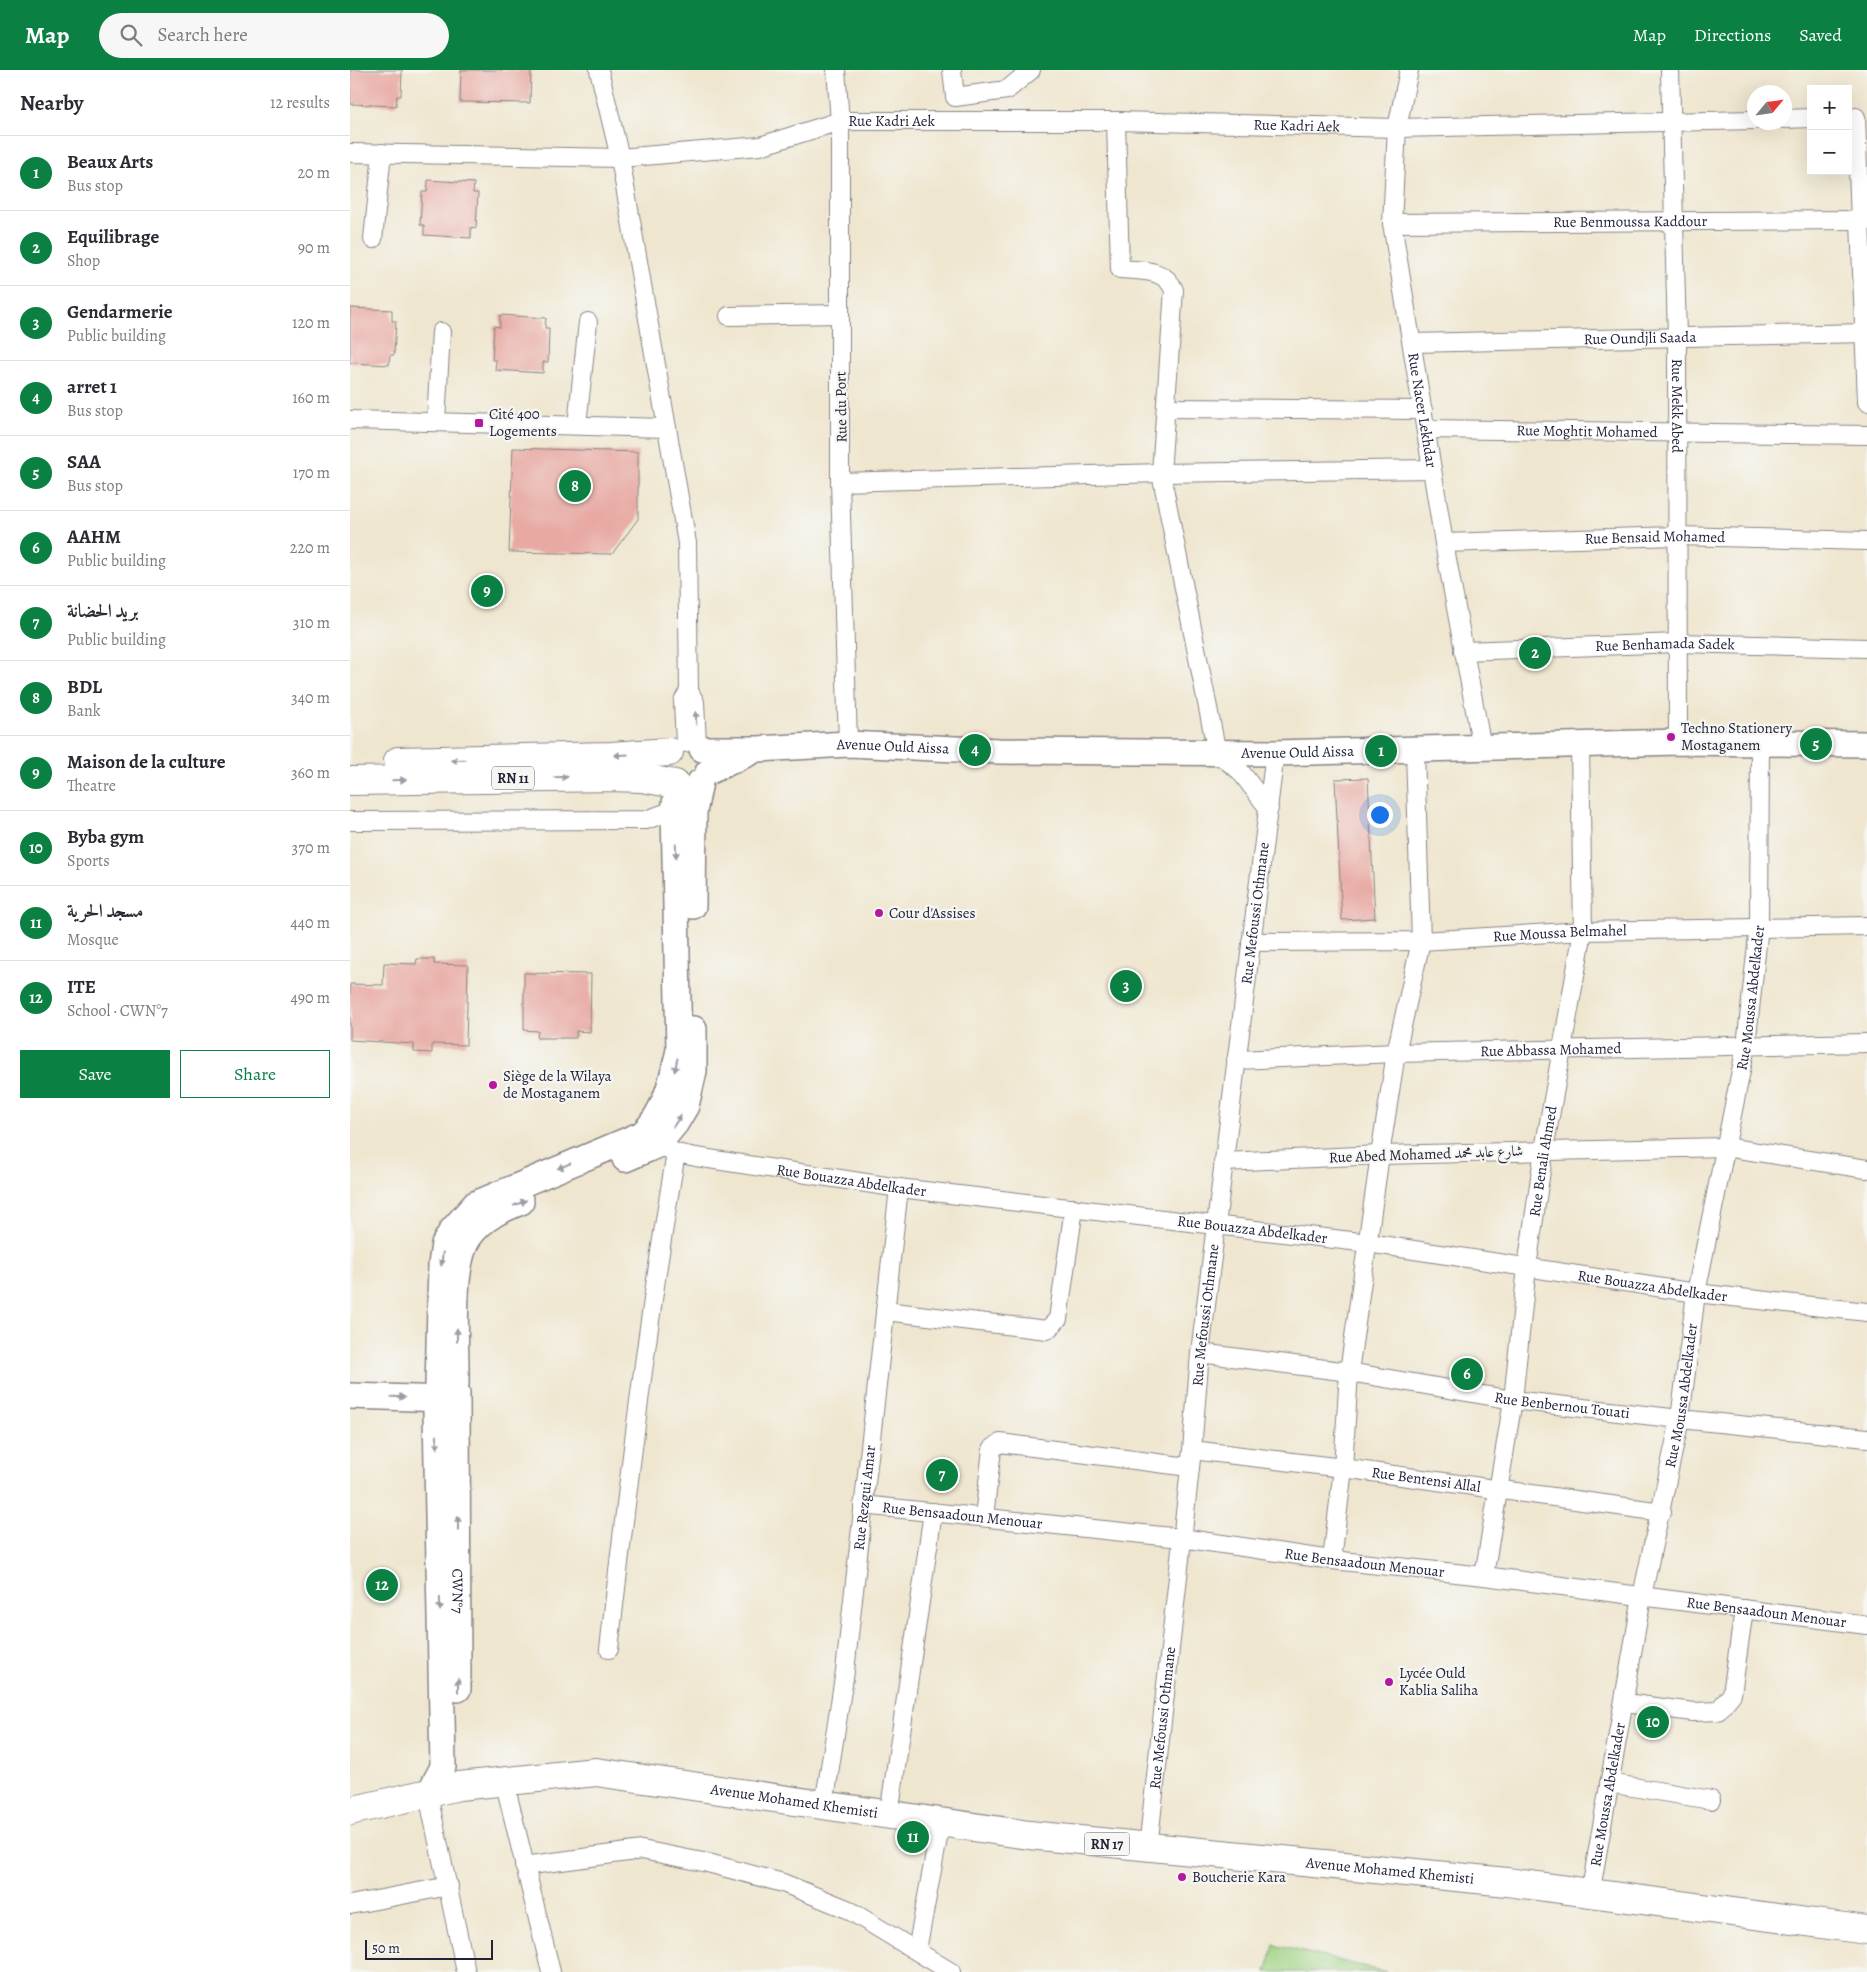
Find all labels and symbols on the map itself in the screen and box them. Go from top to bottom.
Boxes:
north arrow [1747,85,1792,130]
street label: Rue Kadri Aek [848,111,935,131]
street label: Rue Kadri Aek [1253,114,1341,137]
street label: Rue Benmoussa Kaddour [1553,211,1707,232]
street label: Rue Oundjli Saada [1583,327,1697,349]
street label: Rue Nacer Lekhdar [1403,351,1442,469]
street label: Rue Mekk Abed [1667,359,1687,454]
street label: Rue du Port [830,371,852,443]
place label: Cité 400 Logements [489,404,557,441]
marker: Cité 400 Logements [473,417,485,429]
street label: Rue Moghtit Mohamed [1516,420,1659,442]
pin: 8 [559,467,591,505]
street label: Rue Bensaid Mohamed [1584,526,1727,549]
pin: 9 [471,572,503,610]
street label: Rue Benhamada Sadek [1595,633,1736,656]
pin: 2 [1519,634,1551,672]
one-way arrow [692,709,700,725]
place label: Techno Stationery Mostaganem [1681,718,1792,755]
pin: 5 [1800,725,1832,763]
pin: 4 [959,731,991,769]
marker: Techno Stationery Mostaganem [1665,731,1677,743]
pin: 1 [1365,732,1397,770]
street label: Avenue Ould Aissa [835,734,950,759]
street label: Avenue Ould Aissa [1240,741,1354,763]
one-way arrow [612,752,628,760]
one-way arrow [450,756,466,764]
road number: RN 11 [492,766,534,790]
one-way arrow [553,773,569,781]
one-way arrow [391,776,407,784]
your location [1367,802,1393,828]
street label: Rue Mefoussi Othmane [1236,841,1274,985]
one-way arrow [672,843,680,859]
place label: Cour d'Assises [889,903,975,923]
marker: Cour d'Assises [873,907,885,919]
street label: Rue Moussa Belmahel [1492,920,1627,947]
street label: Rue Moussa Abdelkader [1731,924,1769,1072]
pin: 3 [1110,967,1142,1005]
street label: Rue Abbassa Mohamed [1480,1038,1623,1061]
one-way arrow [672,1058,680,1073]
place label: Siège de la Wilaya de Mostaganem [503,1066,612,1103]
marker: Siège de la Wilaya de Mostaganem [487,1079,499,1091]
street label: Rue Benali Ahmed [1524,1103,1562,1218]
one-way arrow [672,1114,682,1128]
street label: Rue Abed Mohamed شارع عابد محمد [1328,1141,1524,1170]
street label: Rue Bouazza Abdelkader [775,1159,928,1201]
one-way arrow [557,1163,571,1171]
one-way arrow [513,1198,527,1206]
street label: Rue Bouazza Abdelkader [1176,1211,1329,1248]
street label: Rue Mefoussi Othmane [1187,1243,1224,1387]
one-way arrow [438,1251,446,1267]
street label: Rue Bouazza Abdelkader [1576,1265,1729,1306]
street label: Rue Moussa Abdelkader [1660,1322,1702,1469]
one-way arrow [453,1327,461,1343]
pin: 6 [1451,1355,1483,1393]
street label: Rue Benbernou Touati [1493,1387,1631,1423]
one-way arrow [390,1393,406,1401]
one-way arrow [433,1434,441,1450]
street label: Rue Rezgui Amar [849,1444,880,1551]
pin: 7 [926,1456,958,1494]
street label: Rue Bentensi Allal [1370,1462,1482,1497]
street label: Rue Bensaadoun Menouar [881,1497,1044,1534]
one-way arrow [454,1514,462,1530]
street label: Rue Bensaadoun Menouar [1283,1543,1446,1582]
pin: 12 [366,1566,398,1604]
street label: CWN°7 [448,1568,468,1614]
street label: Rue Bensaadoun Menouar [1685,1592,1848,1632]
one-way arrow [436,1597,444,1613]
street label: Rue Mefoussi Othmane [1145,1645,1180,1790]
place label: Lycée Ould Kablia Saliha [1399,1663,1478,1700]
marker: Lycée Ould Kablia Saliha [1383,1676,1395,1688]
one-way arrow [454,1677,462,1693]
pin: 10 [1637,1703,1669,1741]
street label: Rue Moussa Abdelkader [1585,1721,1630,1868]
street label: Avenue Mohamed Khemisti [708,1779,879,1823]
pin: 11 [897,1818,929,1856]
road number: RN 17 [1084,1832,1130,1856]
street label: Avenue Mohamed Khemisti [1304,1852,1475,1889]
place label: Boucherie Kara [1192,1867,1286,1887]
marker: Boucherie Kara [1176,1871,1188,1883]
scale bar [365,1937,492,1960]

